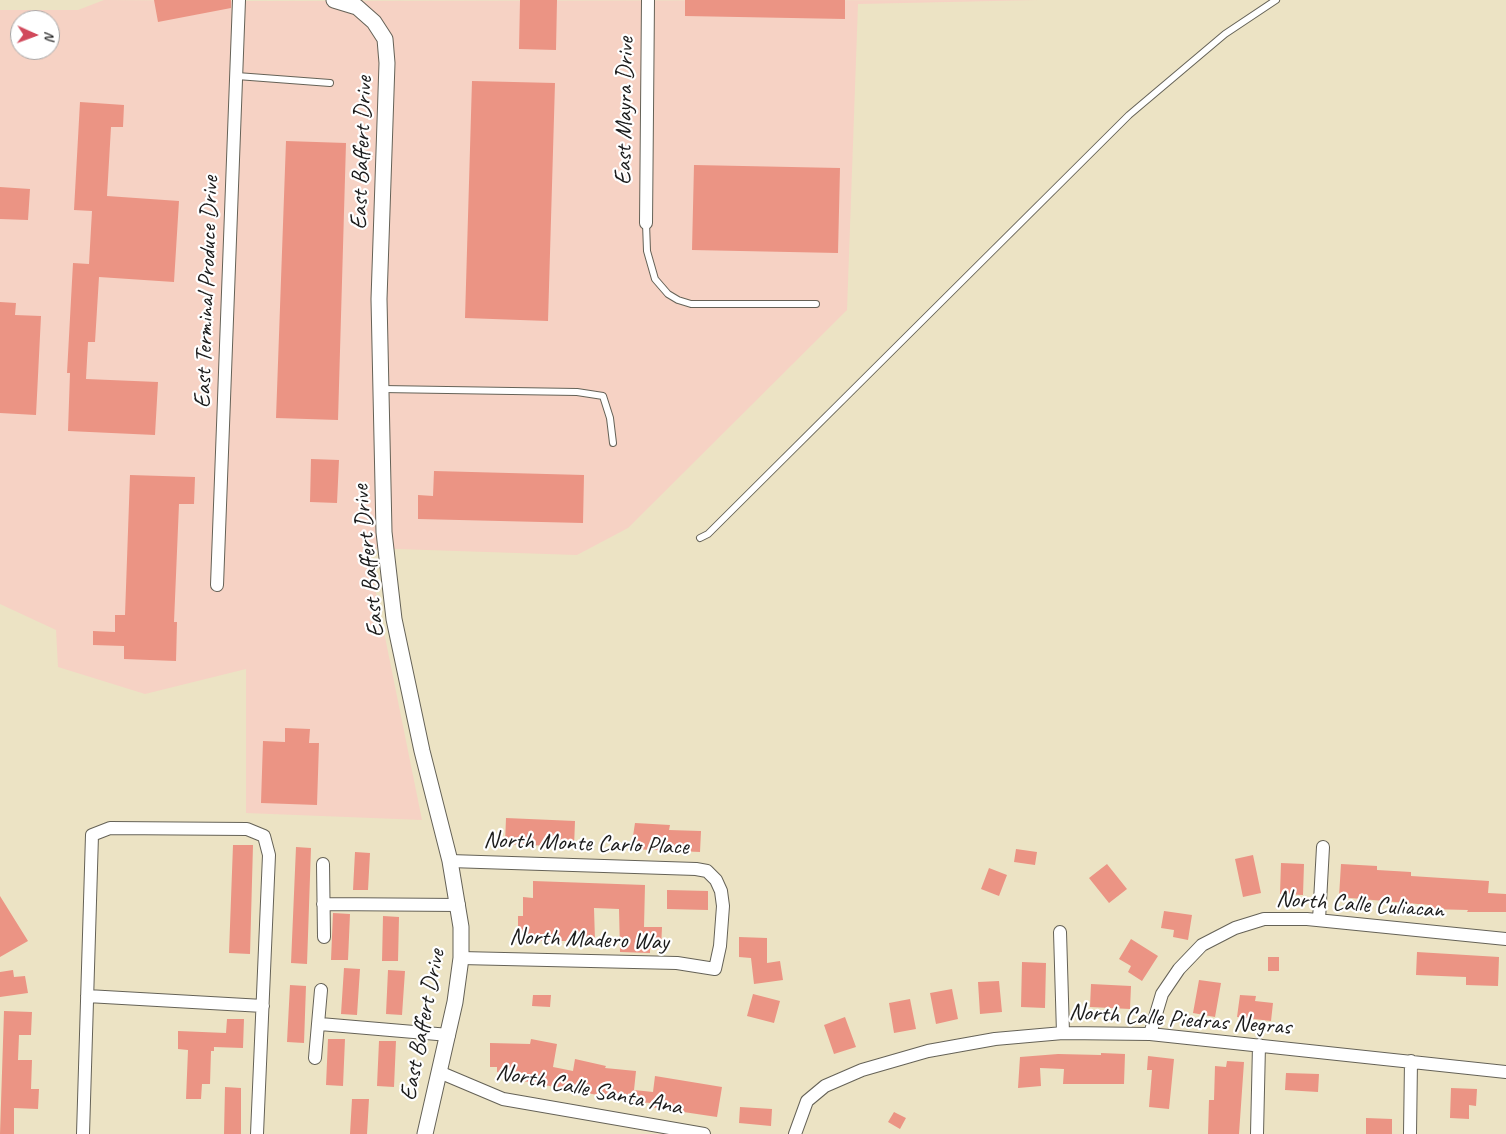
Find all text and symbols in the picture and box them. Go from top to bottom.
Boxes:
north arrow [10,10,60,60]
text: N [41,31,58,40]
street label: East Mayra Drive [609,37,641,185]
street label: East Baffert Drive [345,76,379,230]
street label: East Terminal Produce Drive [189,175,225,409]
street label: East Baffert Drive [347,483,391,639]
street label: North Monte Carlo Place [483,826,689,862]
street label: North Calle Culiacan [1275,885,1445,925]
street label: North Madero Way [509,923,669,957]
street label: East Baffert Drive [394,947,452,1103]
street label: North Calle Piedras Negras [1068,998,1292,1042]
street label: North Calle Santa Ana [494,1058,684,1122]

